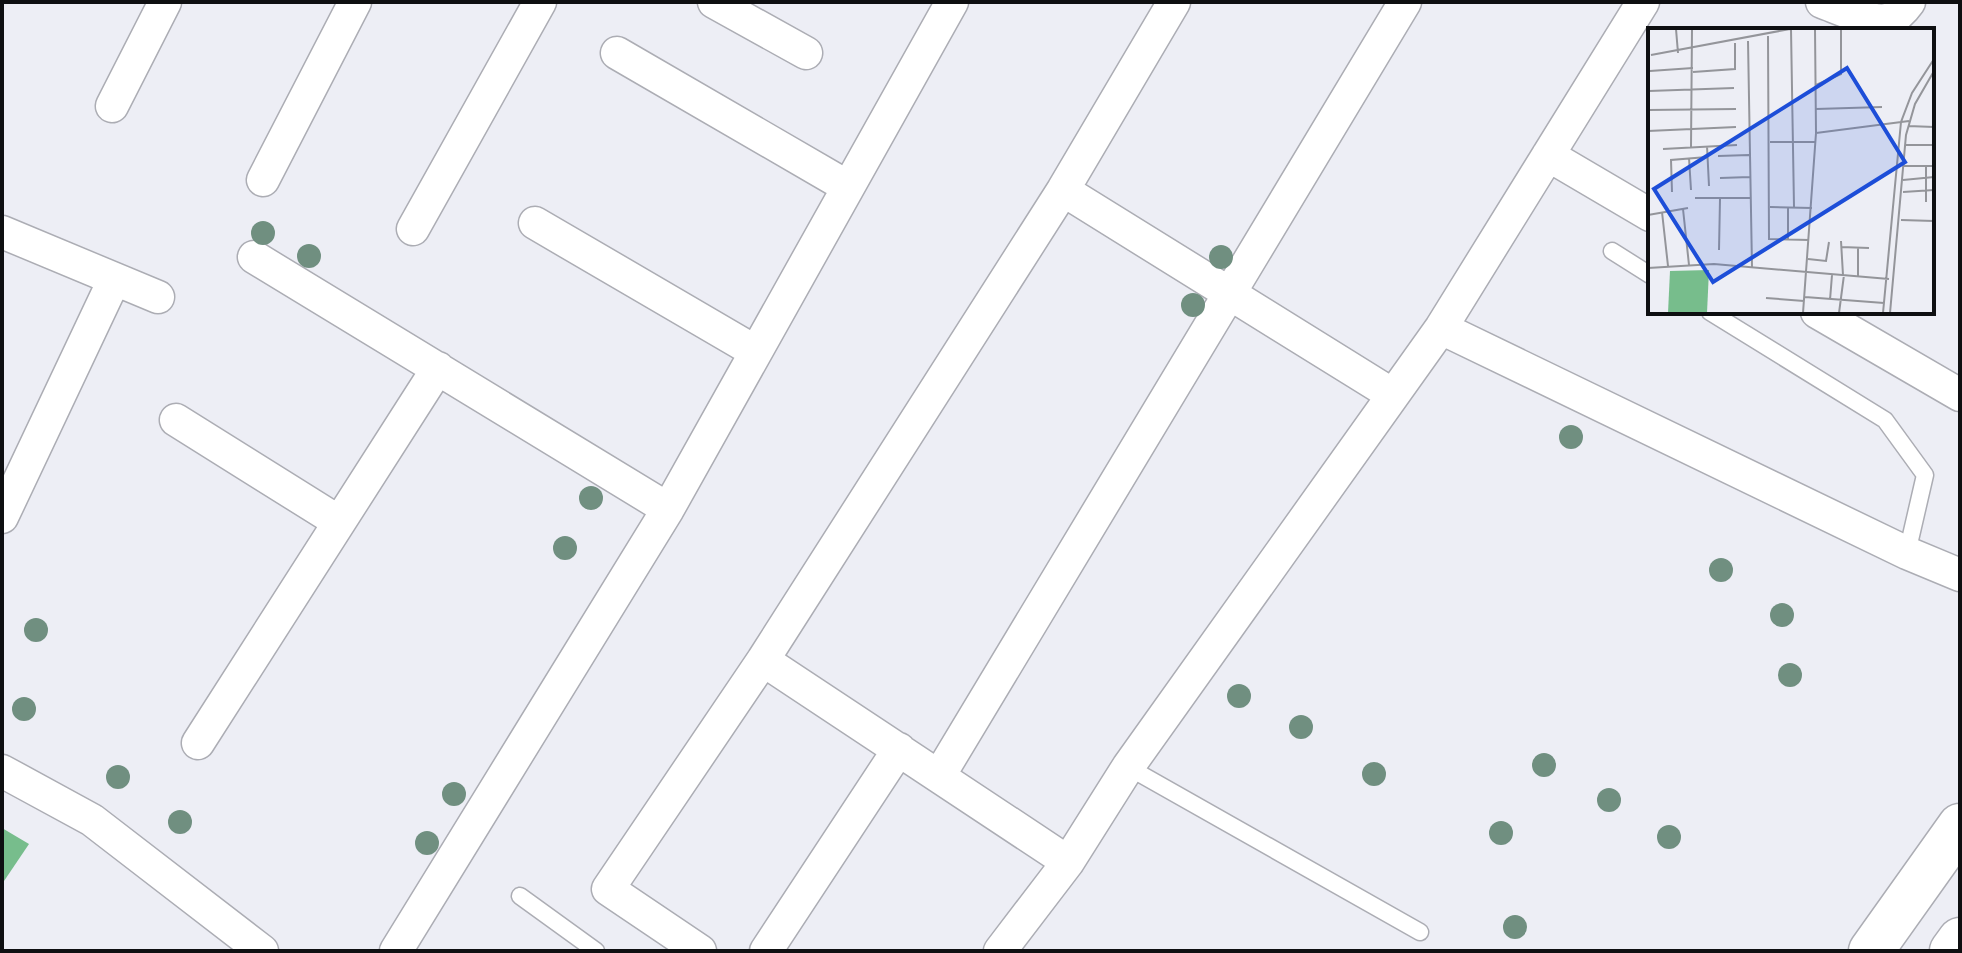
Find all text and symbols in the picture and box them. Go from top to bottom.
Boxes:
inset map [1648,28,1934,314]

